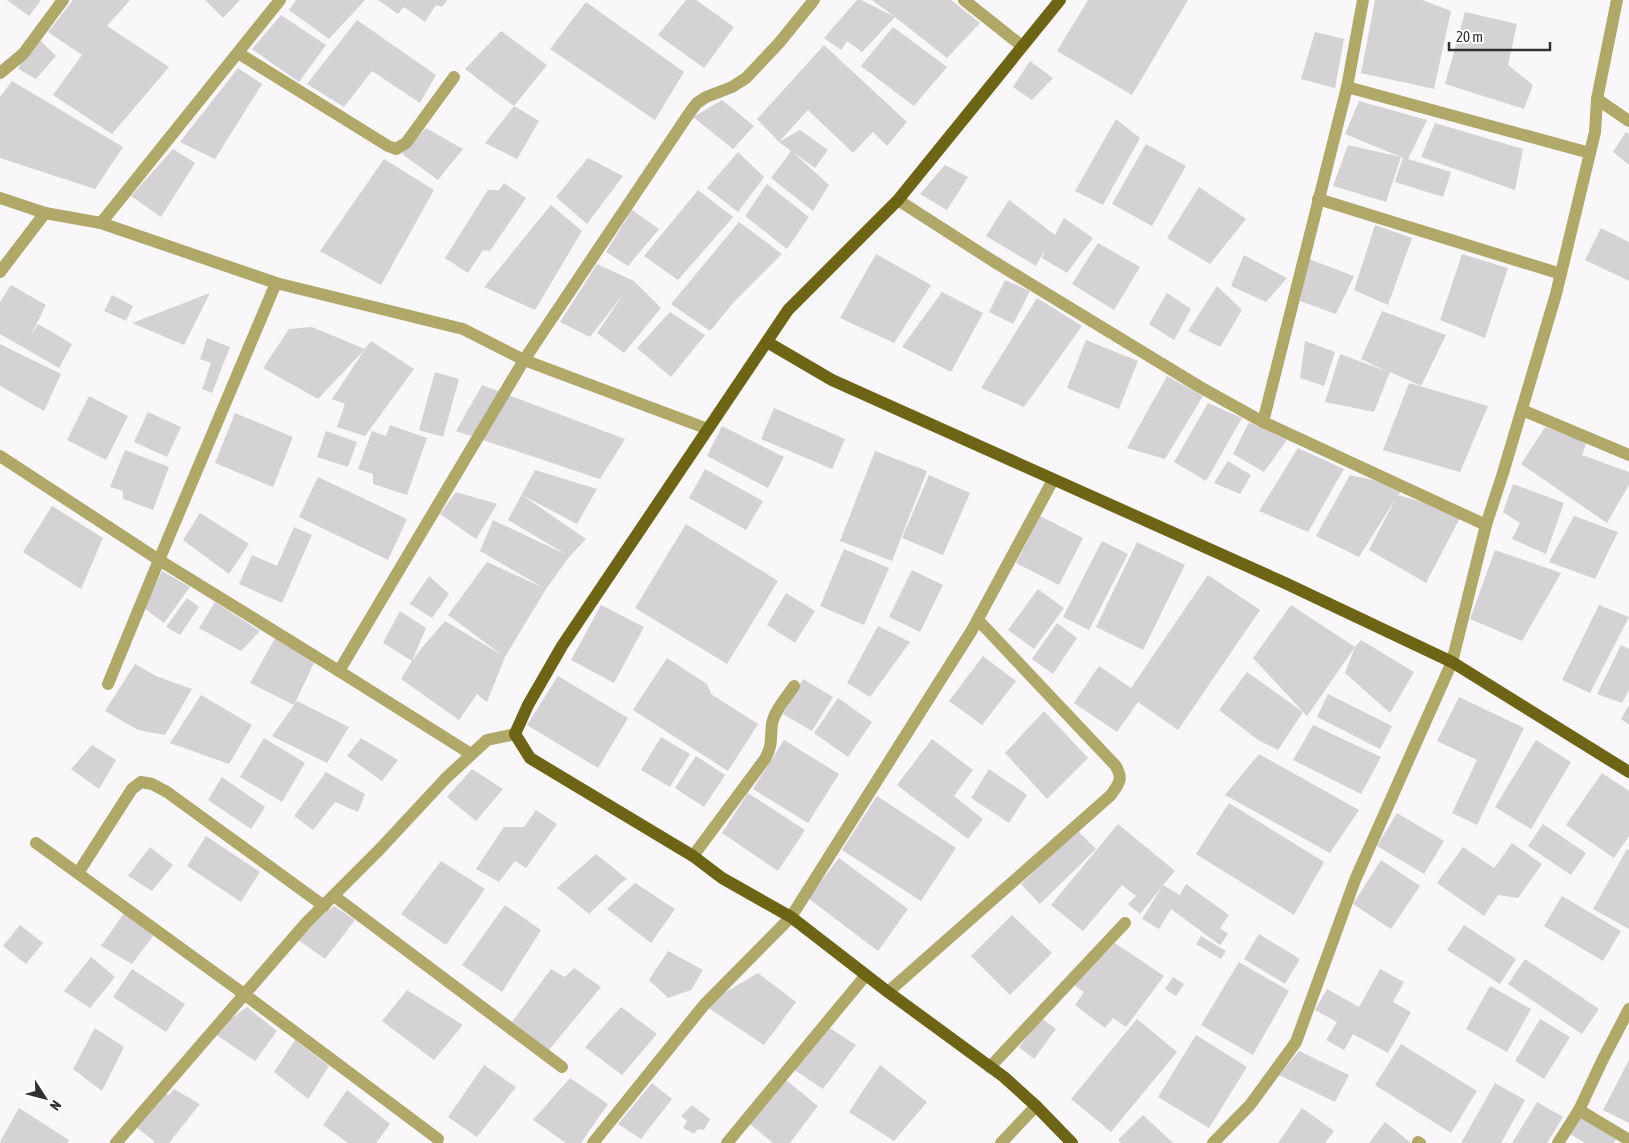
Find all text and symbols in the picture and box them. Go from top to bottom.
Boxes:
scale bar [1449,20,1550,52]
text: 20 m [1456,28,1483,45]
north arrow [20,1073,70,1123]
text: N [47,1098,64,1114]

